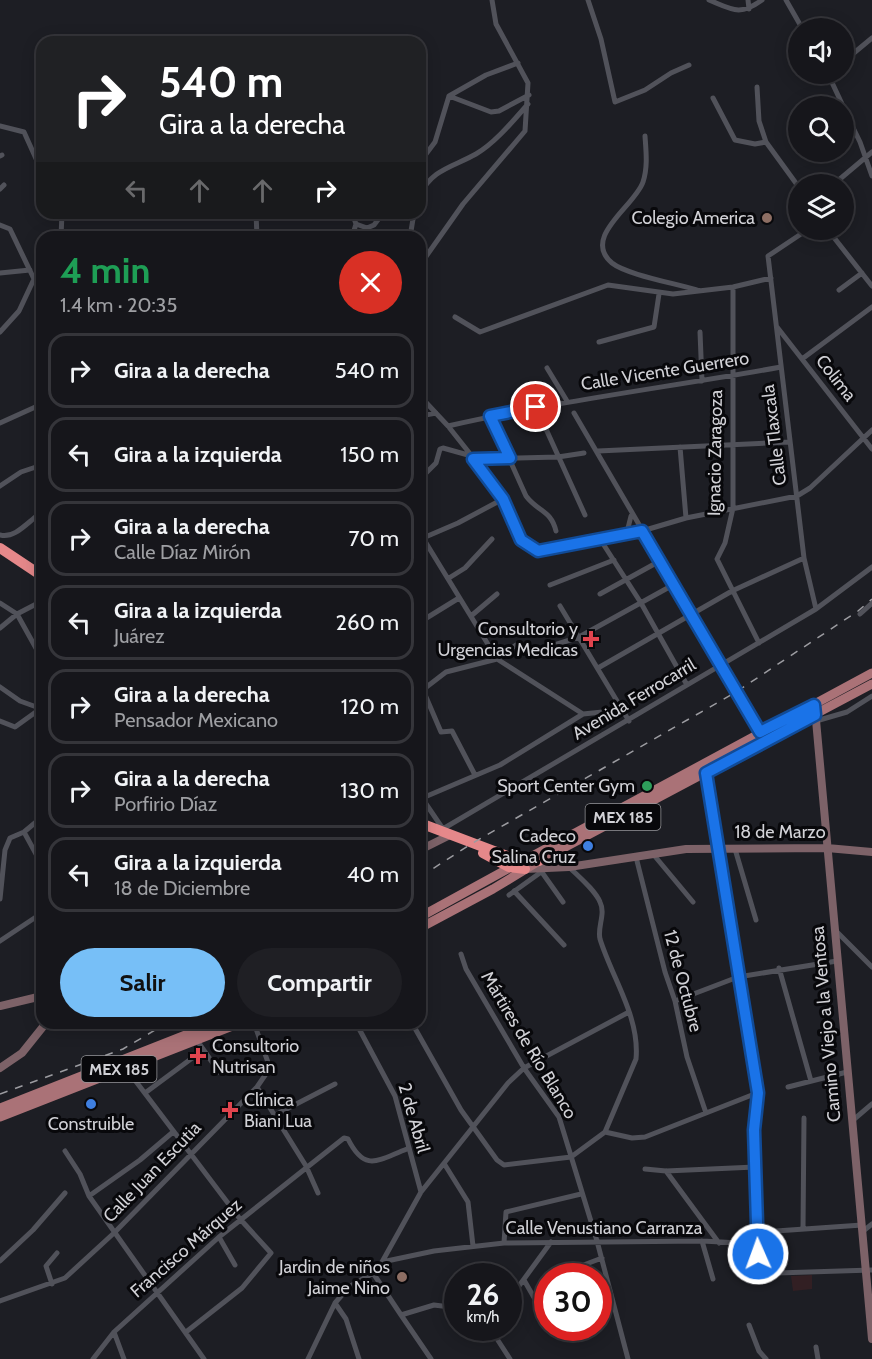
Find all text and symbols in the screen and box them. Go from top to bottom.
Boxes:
map controls [788,18,854,240]
button: sound [788,18,854,84]
text: 540 m [159,56,283,108]
icon: right [60,60,138,138]
button: search [788,96,854,162]
text: Gira a la derecha [159,108,345,141]
icon: left [120,174,153,207]
icon: ahead [183,174,216,207]
icon: ahead [246,174,279,207]
icon: right [309,174,342,207]
button: layers [788,174,854,240]
place label: Colegio America [631,207,755,229]
marker: Colegio America [760,211,774,225]
text: 4 min [60,248,150,292]
button: close [339,251,402,314]
text: 1.4 km · 20:35 [60,293,177,317]
street label: Calle Vicente Guerrero [579,347,751,395]
street label: Colima [811,350,861,406]
icon: right [63,354,96,387]
text: Gira a la derecha [114,357,270,384]
text: 540 m [335,357,399,384]
pin [510,381,561,432]
street label: Calle Tlaxcala [757,383,791,487]
street label: Ignacio Zaragoza [703,389,727,516]
icon: arrive [519,390,552,423]
icon: left [63,438,96,471]
text: Gira a la izquierda [114,441,282,468]
text: 150 m [340,441,399,468]
text: Gira a la derecha [114,513,270,540]
icon: right [63,522,96,555]
text: 70 m [349,525,399,552]
text: Calle Díaz Mirón [114,540,251,564]
text: Gira a la izquierda [114,597,282,624]
icon: left [63,606,96,639]
text: 260 m [335,609,399,636]
place label: Consultorio y Urgencias Medicas [438,618,578,661]
text: Juárez [114,624,165,648]
marker: Consultorio y Urgencias Medicas [582,630,600,648]
street label: Avenida Ferrocarril [568,653,700,744]
text: Gira a la derecha [114,681,270,708]
icon: right [63,690,96,723]
text: 120 m [341,693,399,720]
text: Pensador Mexicano [114,708,278,732]
text: Gira a la derecha [114,765,270,792]
icon: right [63,774,96,807]
place label: Sport Center Gym [497,775,635,797]
text: 130 m [340,777,399,804]
marker: Sport Center Gym [640,779,654,793]
text: Porfirio Díaz [114,792,217,816]
road number: MEX 185 [586,804,660,830]
street label: 18 de Marzo [734,821,826,843]
place label: Cadeco Salina Cruz [491,825,577,868]
marker: Cadeco Salina Cruz [581,839,595,853]
text: Gira a la izquierda [114,849,282,876]
icon: left [63,858,96,891]
text: 40 m [347,861,399,888]
text: 18 de Diciembre [114,876,250,900]
street label: Camino Viejo a la Ventosa [806,925,846,1123]
street label: 12 de Octubre [659,928,707,1034]
button: Salir [60,948,225,1017]
button: Compartir [237,948,402,1017]
street label: Mártires de Río Blanco [476,967,582,1123]
place label: Consultorio Nutrisan [212,1035,299,1078]
marker: Consultorio Nutrisan [189,1047,207,1065]
road number: MEX 185 [82,1056,156,1082]
street label: 2 de Abril [394,1081,435,1156]
place label: Clínica Biani Lua [244,1089,312,1132]
marker: Construible [84,1097,98,1111]
marker: Clínica Biani Lua [221,1101,239,1119]
place label: Construible [48,1113,134,1135]
street label: Calle Juan Escutia [98,1117,206,1227]
street label: Francisco Márquez [126,1193,246,1302]
street label: Calle Venustiano Carranza [506,1217,703,1239]
position arrow [726,1222,790,1286]
place label: Jardin de niños Jaime Nino [278,1256,390,1299]
speed limit sign: 30 [534,1263,612,1341]
marker: Jardin de niños Jaime Nino [395,1270,409,1284]
text: 26 [467,1276,499,1313]
text: km/h [467,1308,499,1326]

